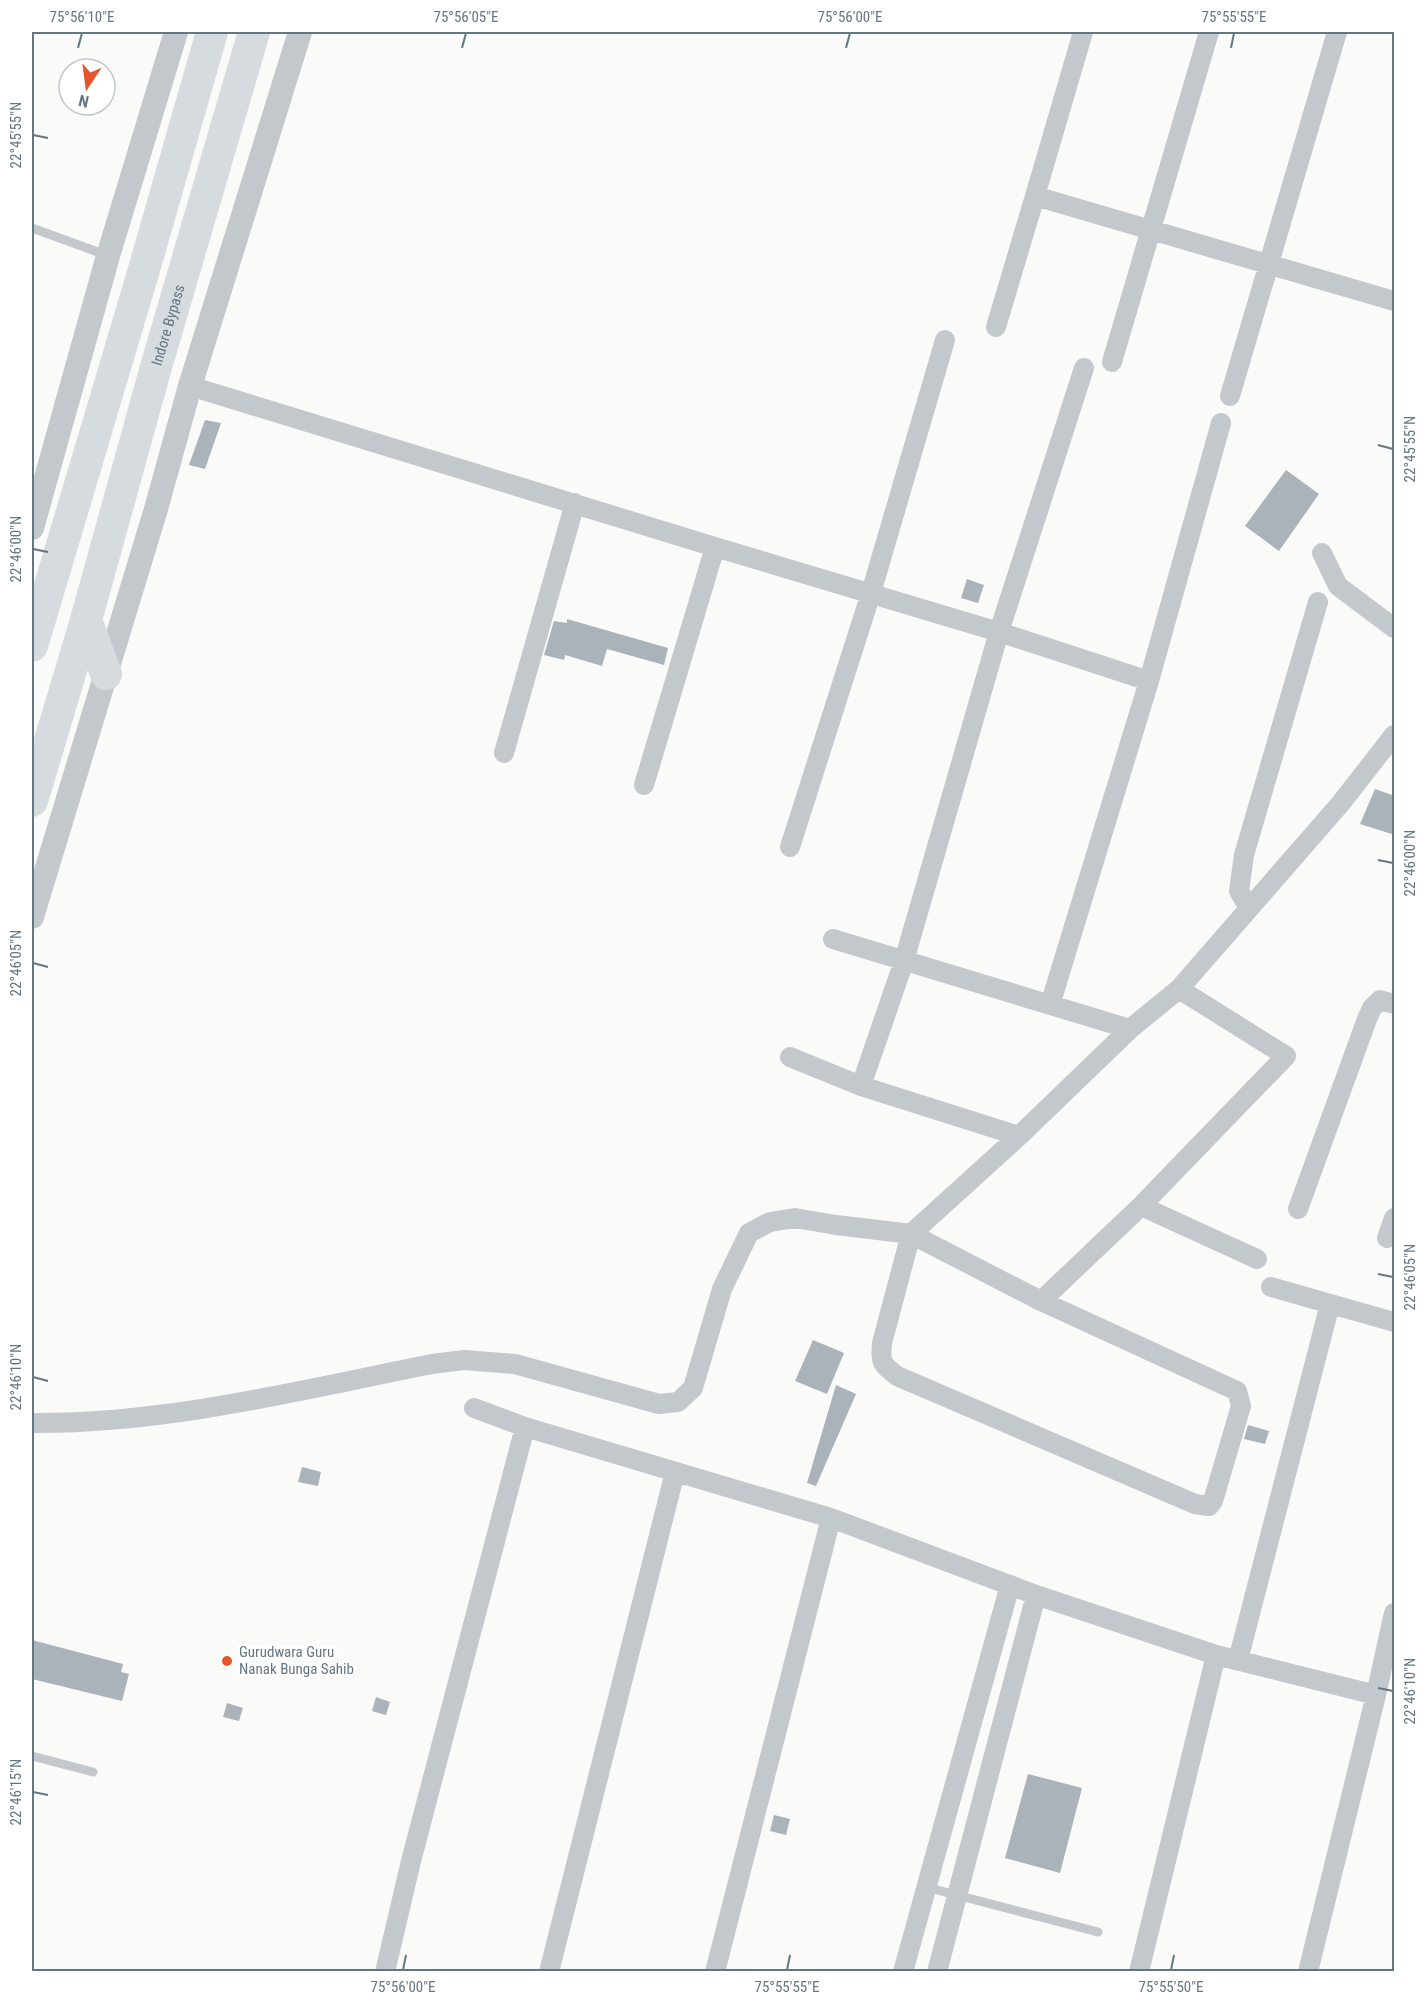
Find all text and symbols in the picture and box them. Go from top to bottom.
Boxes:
text: 75°56'10"E [50,8,114,26]
text: 75°56'05"E [434,8,498,26]
text: 75°56'00"E [818,8,882,26]
text: 75°55'55"E [1202,8,1266,26]
north arrow [57,57,117,117]
text: N [77,91,91,111]
text: 22°45'55"N [7,102,25,168]
street label: Indore Bypass [148,282,189,368]
text: 22°45'55"N [1401,416,1419,482]
text: 22°46'00"N [7,516,25,582]
text: 22°46'00"N [1401,830,1419,896]
text: 22°46'05"N [7,930,25,996]
text: 22°46'05"N [1401,1244,1419,1310]
text: 22°46'10"N [7,1344,25,1410]
place label: Gurudwara Guru Nanak Bunga Sahib [239,1643,354,1678]
marker: Gurudwara Guru Nanak Bunga Sahib [220,1654,234,1668]
text: 22°46'10"N [1401,1658,1419,1724]
text: 22°46'15"N [7,1759,25,1825]
text: 75°56'00"E [371,1978,435,1996]
text: 75°55'55"E [755,1978,819,1996]
text: 75°55'50"E [1139,1978,1203,1996]

